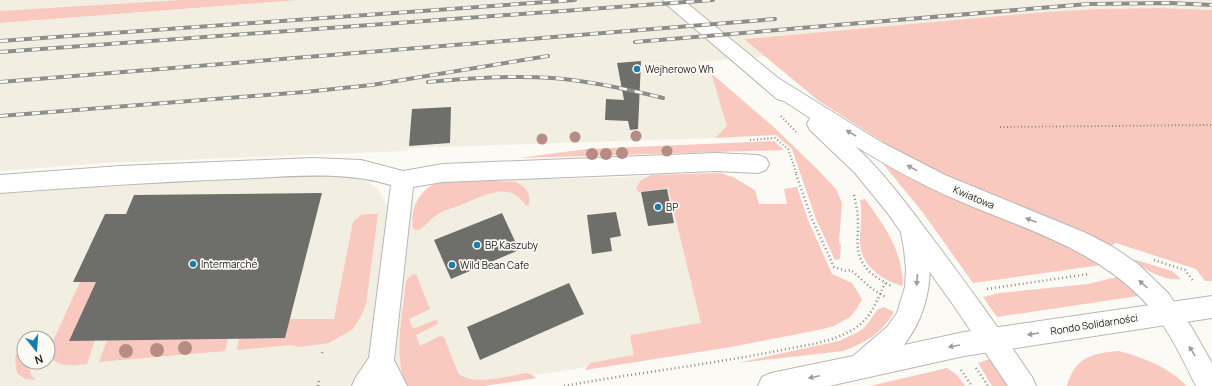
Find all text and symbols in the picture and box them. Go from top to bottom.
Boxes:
place label: Wejherowo Wh [645,62,714,76]
marker: Wejherowo Wh [632,64,642,74]
one-way arrow [845,130,857,137]
one-way arrow [906,165,918,171]
street label: Kwiatowa [951,182,997,212]
place label: BP [666,200,678,214]
marker: BP [653,202,663,212]
one-way arrow [1025,217,1036,223]
place label: BP Kaszuby [485,238,539,252]
marker: BP Kaszuby [472,240,482,250]
place label: Intermarché [201,257,258,271]
place label: Wild Bean Cafe [460,258,529,272]
marker: Intermarché [188,259,198,269]
marker: Wild Bean Cafe [447,260,457,270]
one-way arrow [914,274,921,286]
one-way arrow [1138,279,1149,288]
street label: Rondo Solidarności [1049,310,1139,338]
north arrow [16,330,56,370]
one-way arrow [1027,331,1039,337]
one-way arrow [948,343,960,349]
one-way arrow [1188,345,1195,357]
text: N [33,352,45,368]
one-way arrow [808,374,820,380]

